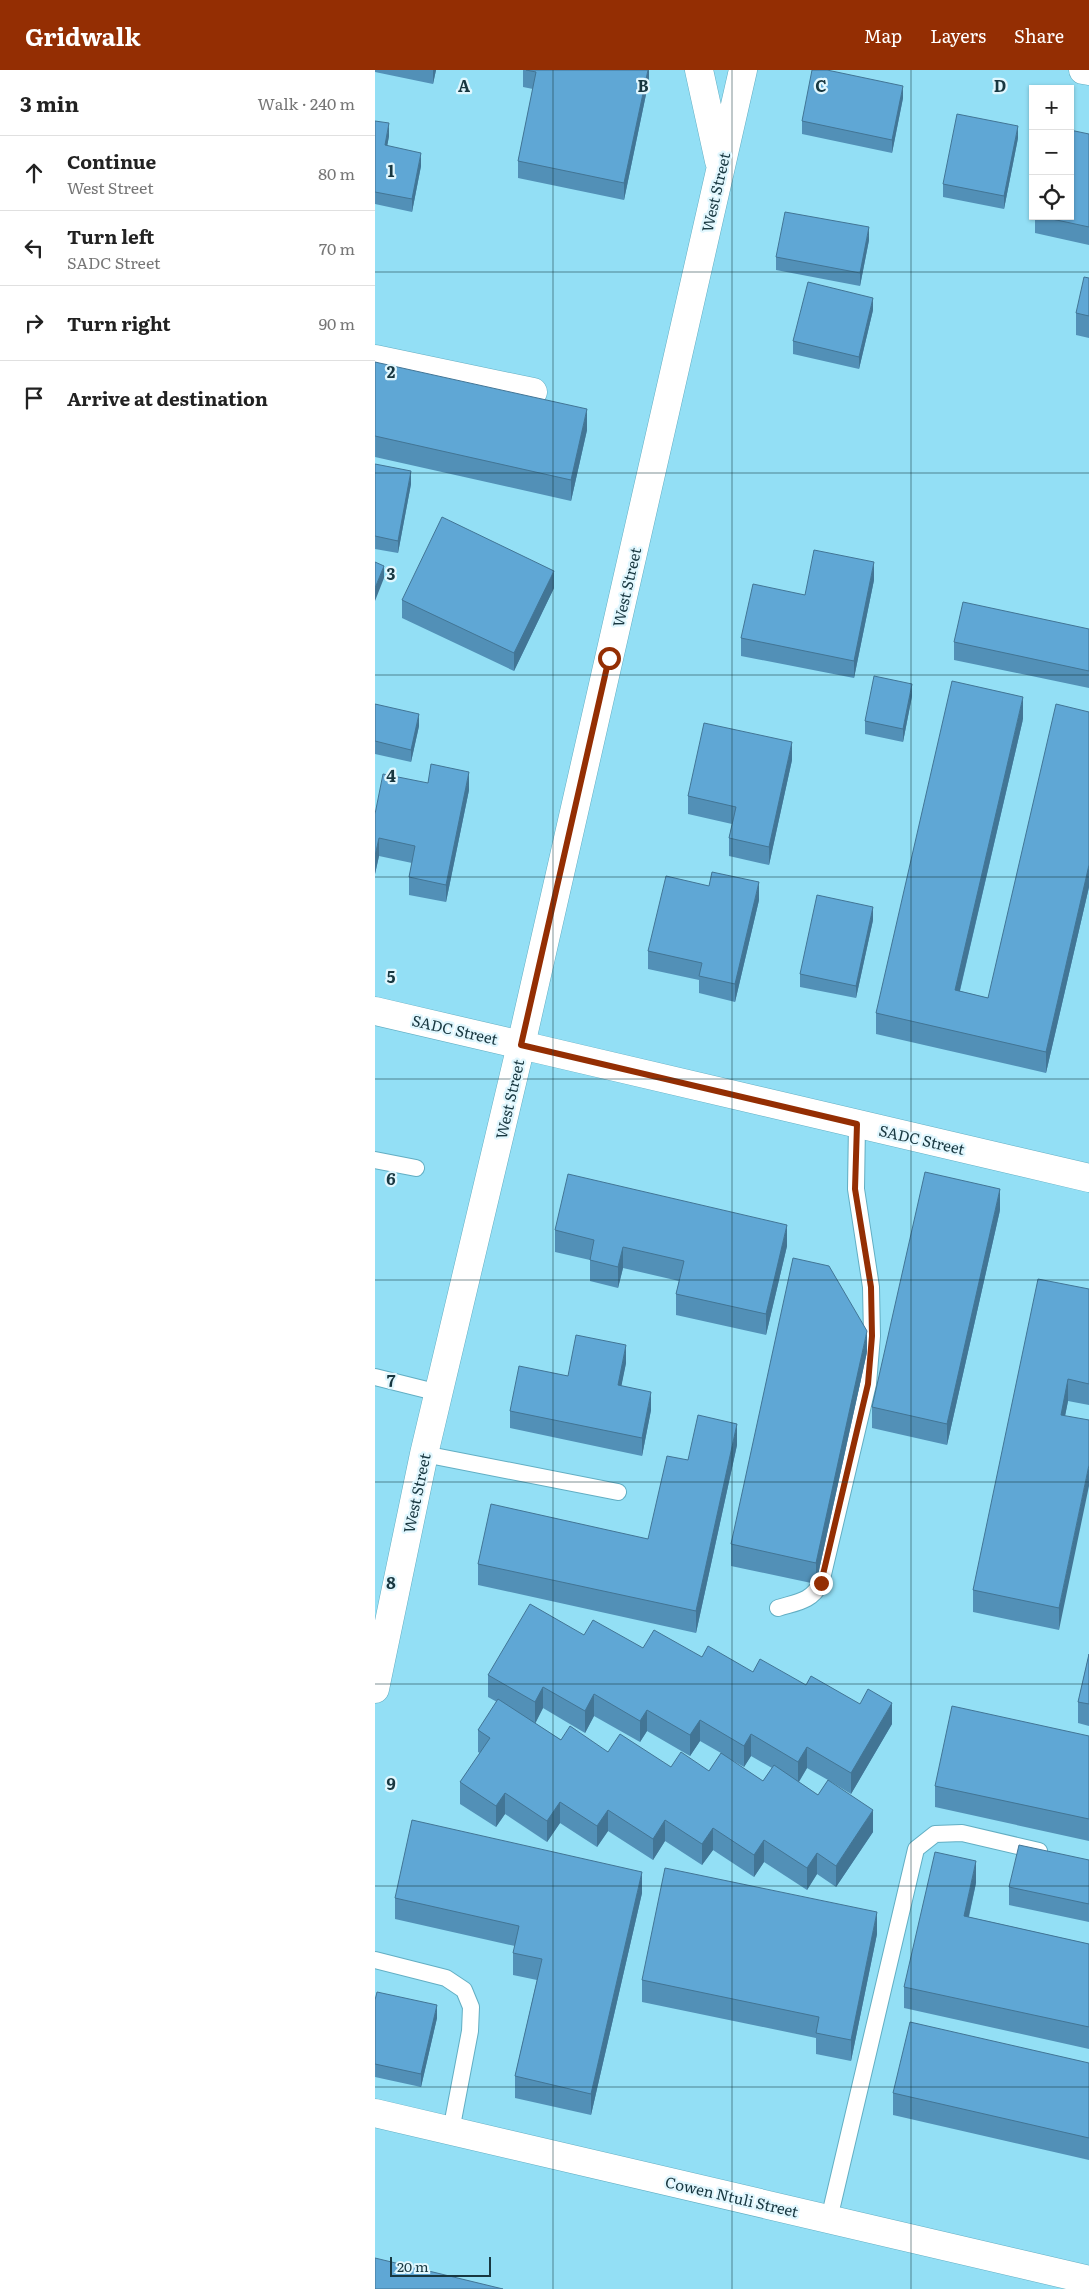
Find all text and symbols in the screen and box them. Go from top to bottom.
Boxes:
text: Gridwalk [25,18,141,53]
text: Map [864,22,902,49]
text: Layers [930,22,986,49]
text: Share [1014,22,1064,49]
text: A [458,73,470,97]
text: B [637,73,649,97]
text: C [815,73,827,97]
text: D [994,73,1006,97]
map controls [1029,85,1074,220]
button: + [1029,85,1074,130]
text: 3 min [20,87,79,118]
text: Walk · 240 m [257,91,355,115]
button: − [1029,130,1074,175]
text: Continue [67,147,156,175]
street label: West Street [695,150,735,234]
text: 1 [388,158,395,182]
icon: ahead [20,159,48,187]
text: 80 m [318,161,355,185]
text: West Street [67,175,154,199]
button: locate [1029,175,1074,220]
text: Turn left [67,222,154,250]
icon: left [20,234,48,262]
text: 70 m [319,236,355,260]
text: SADC Street [67,250,160,274]
icon: right [20,309,48,337]
text: Turn right [67,309,171,337]
text: 90 m [319,311,355,335]
text: 2 [387,359,396,383]
icon: arrive [20,384,48,412]
text: Arrive at destination [67,384,268,412]
street label: West Street [606,545,646,629]
text: 3 [387,561,396,585]
route start [598,647,621,670]
text: 4 [386,763,396,787]
text: 5 [387,964,396,988]
street label: SADC Street [410,1008,500,1050]
street label: West Street [489,1057,529,1141]
street label: SADC Street [877,1118,967,1160]
text: 6 [386,1166,396,1190]
text: 7 [387,1368,396,1392]
street label: West Street [396,1451,436,1535]
text: 8 [386,1570,396,1594]
route end [810,1572,833,1595]
text: 9 [386,1771,396,1795]
street label: Cowen Ntuli Street [663,2170,801,2222]
scale bar [390,2254,491,2277]
text: 20 m [397,2256,429,2276]

